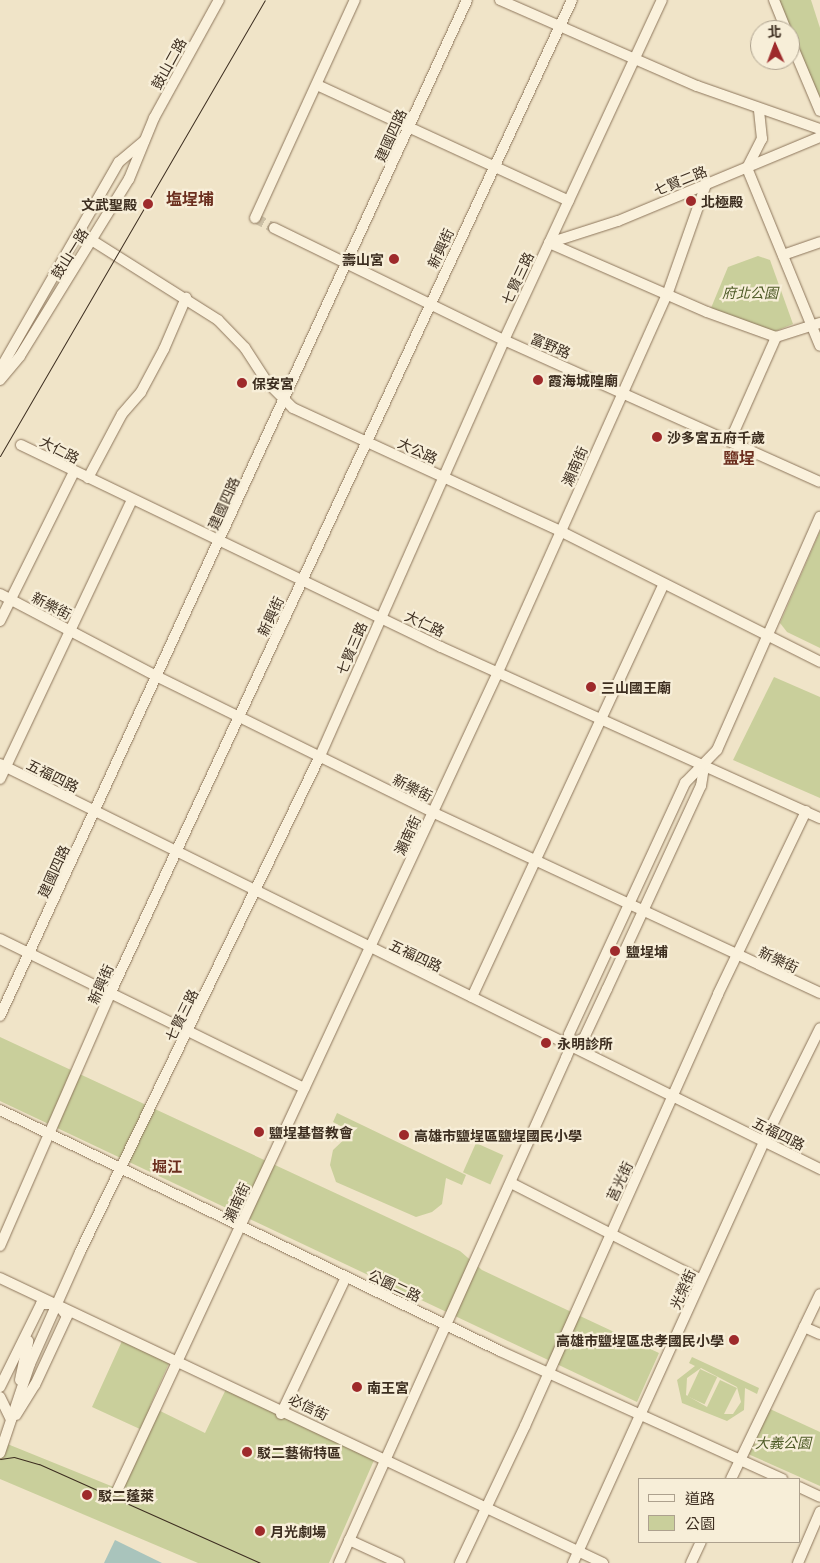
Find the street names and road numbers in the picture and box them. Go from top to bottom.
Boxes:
street label: 鼓山二路 [147,34,189,92]
street label: 建國四路 [371,106,409,164]
street label: 七賢二路 [651,162,709,198]
street label: 鼓山一路 [47,225,91,281]
street label: 新興街 [424,225,456,271]
street label: 七賢三路 [498,249,536,307]
street label: 富野路 [528,329,574,361]
street label: 大仁路 [37,432,83,466]
street label: 大公路 [395,434,441,466]
street label: 瀨南街 [558,443,590,489]
street label: 建國四路 [204,474,242,532]
street label: 新樂街 [29,588,75,622]
street label: 新興街 [254,593,286,639]
street label: 大仁路 [402,607,448,639]
street label: 七賢三路 [332,619,370,677]
street label: 五福四路 [24,755,82,795]
street label: 新樂街 [390,770,436,804]
street label: 瀨南街 [391,812,423,858]
street label: 建國四路 [34,842,72,900]
street label: 五福四路 [387,936,445,974]
street label: 新樂街 [756,943,802,975]
street label: 新興街 [84,961,116,1007]
street label: 七賢三路 [161,986,201,1044]
street label: 五福四路 [750,1113,808,1153]
street label: 莒光街 [603,1158,635,1204]
street label: 瀨南街 [220,1179,252,1225]
street label: 公園二路 [366,1266,424,1304]
street label: 光榮街 [666,1266,698,1312]
street label: 必信街 [286,1389,332,1423]

